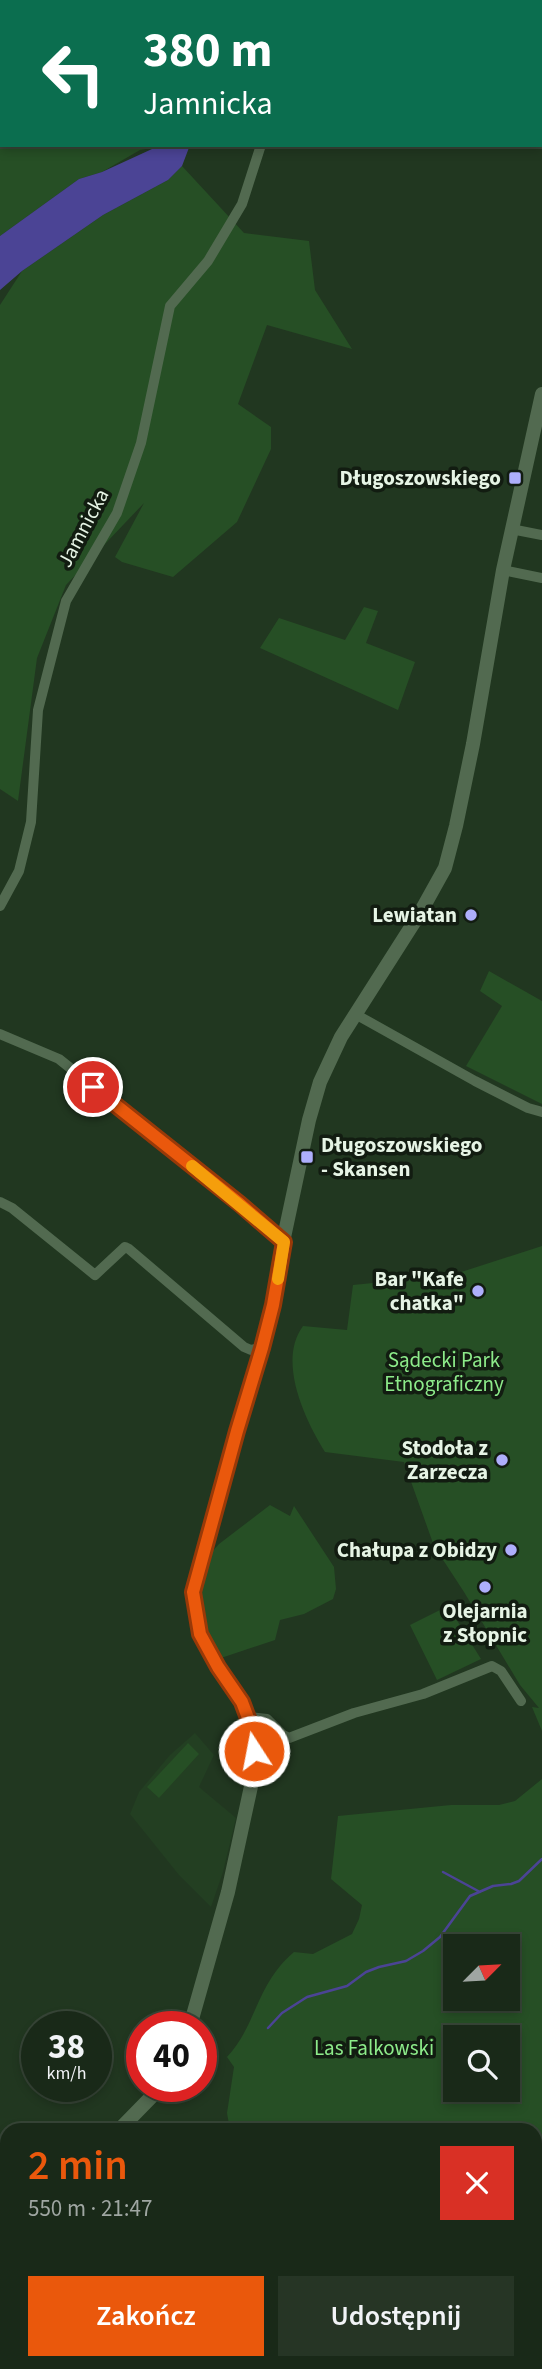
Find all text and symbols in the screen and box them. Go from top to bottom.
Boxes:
text: 380 m [143,16,272,86]
icon: left [28,28,119,119]
text: Jamnicka [143,81,273,127]
place label: Długoszowskiego [340,463,501,493]
marker: Długoszowskiego [507,470,523,486]
street label: Jamnicka [50,483,116,573]
place label: Lewiatan [372,900,457,930]
marker: Lewiatan [463,907,479,923]
pin [63,1057,123,1117]
icon: arrive [74,1068,112,1106]
place label: Długoszowskiego - Skansen [321,1130,482,1184]
marker: Długoszowskiego - Skansen [299,1149,315,1165]
place label: Bar "Kafe chatka" [375,1264,464,1318]
marker: Bar "Kafe chatka" [470,1283,486,1299]
park label: Sądecki Park Etnograficzny [384,1345,504,1399]
place label: Stodoła z Zarzecza [401,1433,488,1487]
marker: Stodoła z Zarzecza [494,1452,510,1468]
place label: Chałupa z Obidzy [337,1535,497,1565]
marker: Chałupa z Obidzy [503,1542,519,1558]
marker: Olejarnia z Słopnic [477,1579,493,1595]
place label: Olejarnia z Słopnic [442,1596,528,1650]
position arrow [217,1714,291,1788]
north arrow [443,1934,520,2011]
map controls [443,1934,520,2102]
speed limit sign: 40 [126,2011,217,2102]
text: 38 [48,2022,85,2072]
button: search [443,2025,520,2102]
park label: Las Falkowski [314,2033,434,2063]
text: km/h [47,2061,86,2086]
text: 2 min [28,2136,128,2196]
button: close [440,2146,514,2220]
text: 550 m · 21:47 [28,2192,152,2225]
button: Zakończ [28,2276,264,2356]
button: Udostępnij [278,2276,514,2356]

